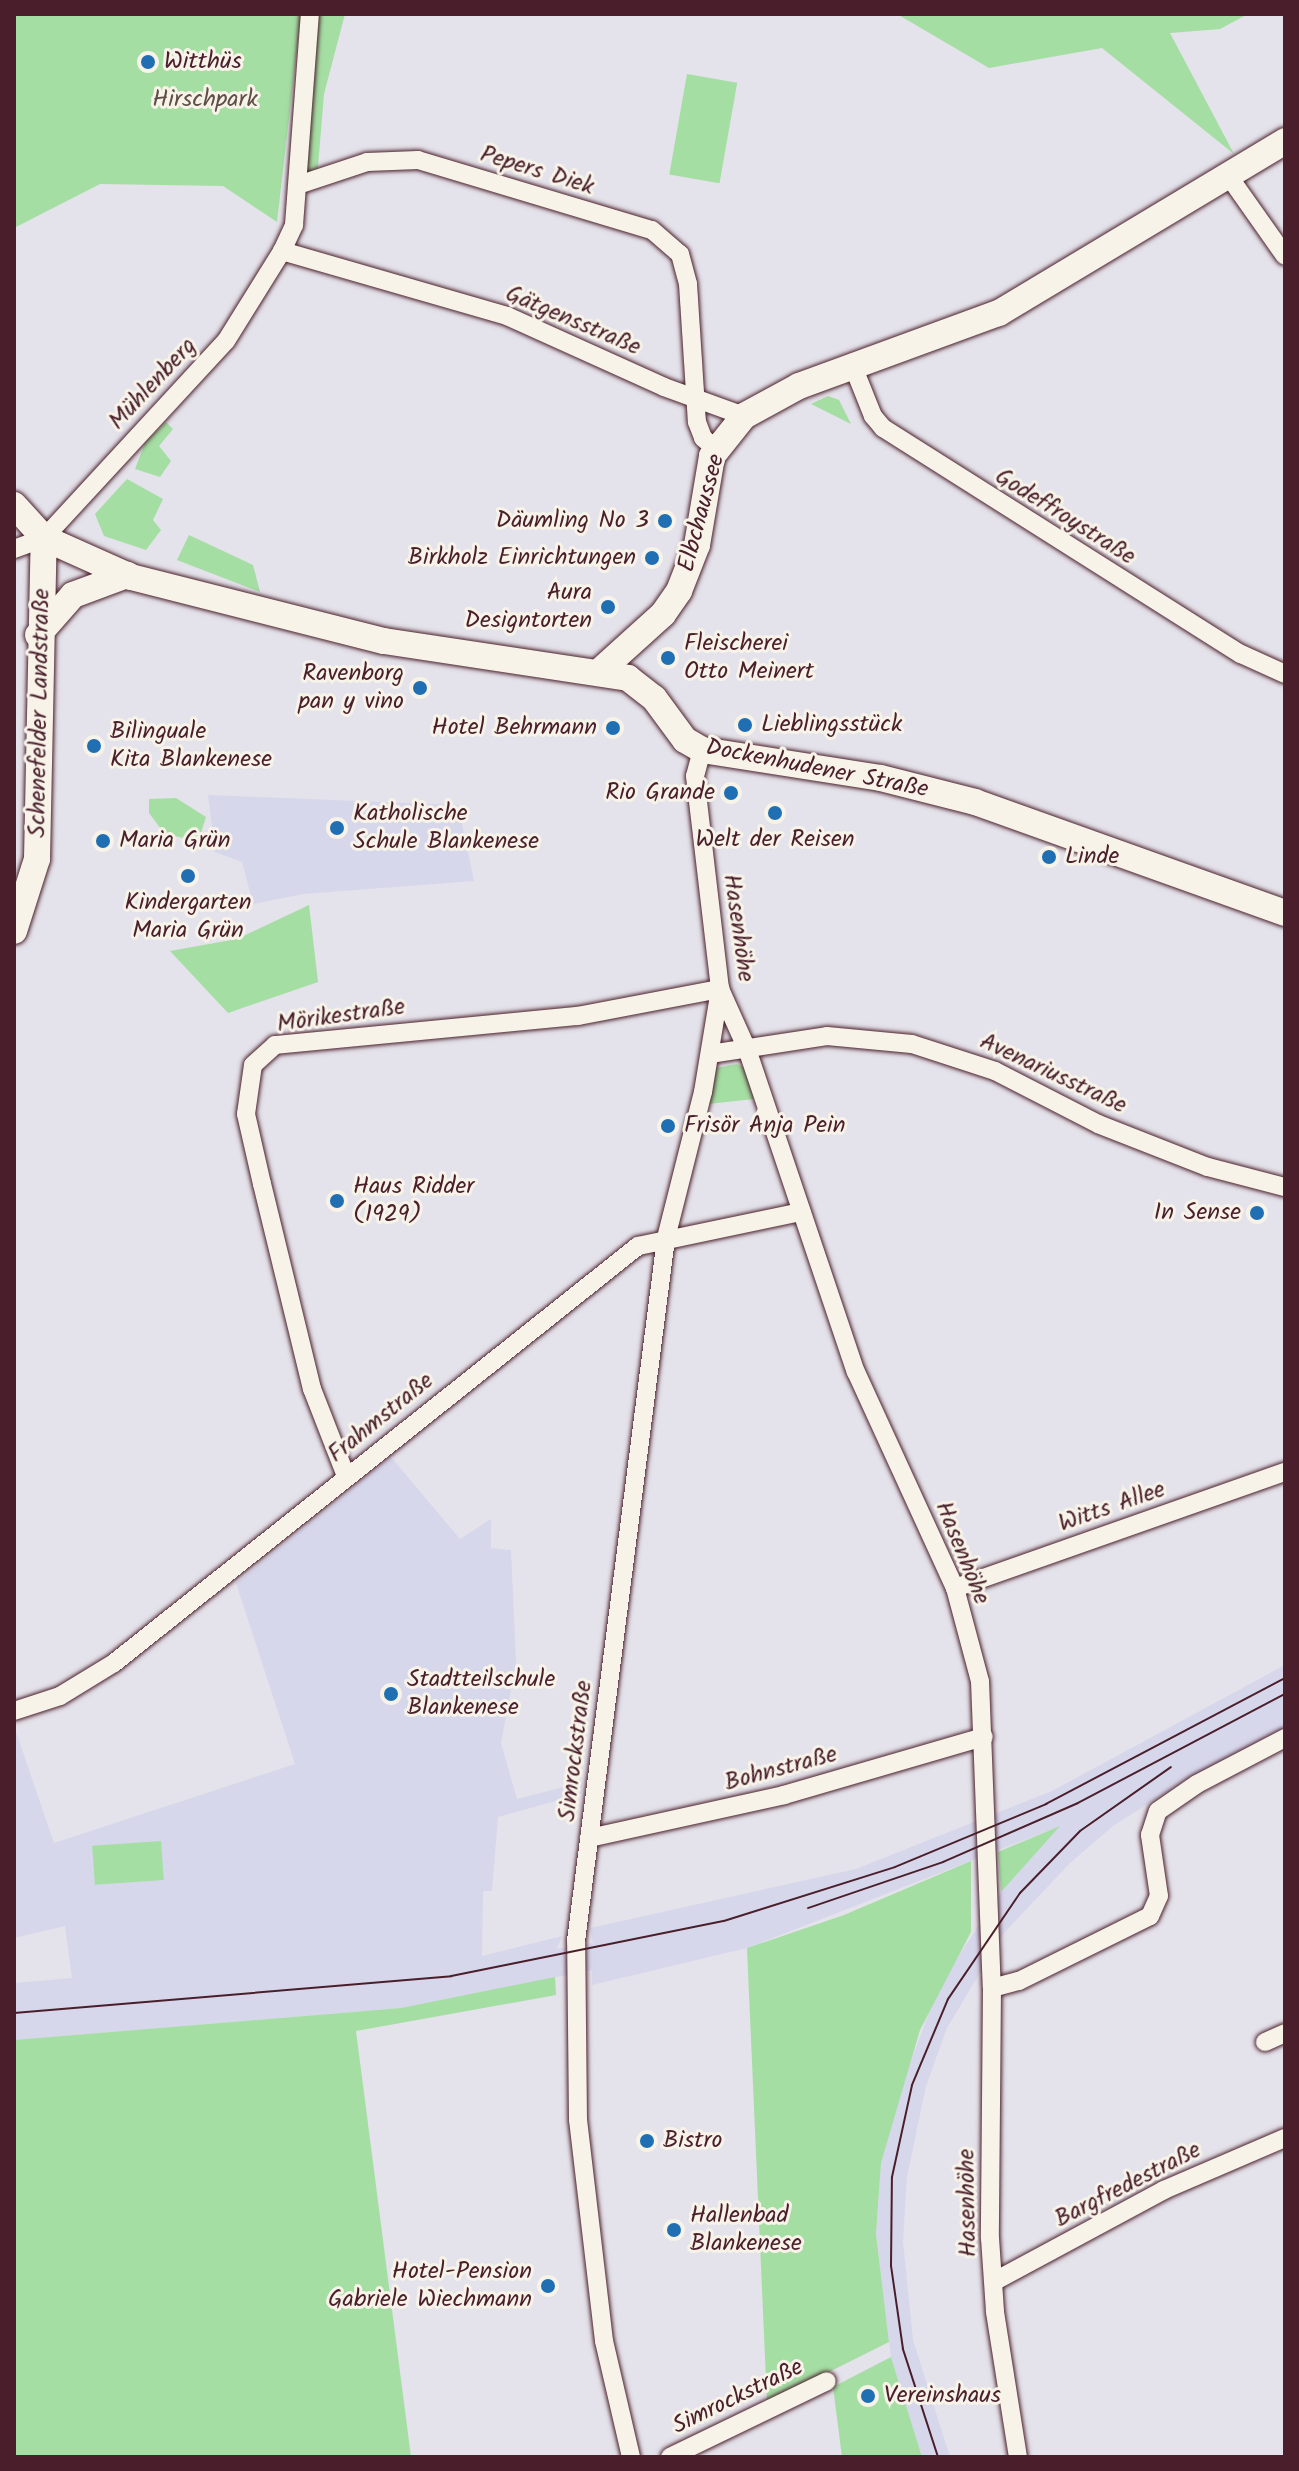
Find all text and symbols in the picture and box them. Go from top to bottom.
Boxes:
place label: Witthüs [164,48,242,76]
marker: Witthüs [139,53,157,71]
park label: Hirschpark [152,86,258,114]
street label: Pepers Diek [477,140,597,202]
street label: Gätgensstraße [501,280,645,362]
street label: Mühlenberg [103,332,203,436]
street label: Elbchaussee [672,451,732,575]
street label: Godeffroystraße [990,462,1140,572]
place label: Däumling No 3 [496,507,649,535]
marker: Däumling No 3 [656,512,674,530]
place label: Birkholz Einrichtungen [408,544,636,572]
marker: Birkholz Einrichtungen [643,549,661,567]
place label: Aura Designtorten [465,579,592,635]
street label: Schenefelder Landstraße [23,588,57,838]
marker: Aura Designtorten [599,598,617,616]
place label: Fleischerei Otto Meinert [684,630,814,686]
marker: Fleischerei Otto Meinert [659,649,677,667]
place label: Ravenborg pan y vino [298,660,404,716]
marker: Ravenborg pan y vino [411,679,429,697]
place label: Lieblingsstück [761,711,902,739]
place label: Hotel Behrmann [432,714,597,742]
marker: Lieblingsstück [736,716,754,734]
place label: Bilinguale Kita Blankenese [110,718,272,774]
marker: Hotel Behrmann [604,719,622,737]
street label: Dockenhudener Straße [703,733,931,805]
marker: Bilinguale Kita Blankenese [85,737,103,755]
place label: Rio Grande [605,779,715,807]
marker: Rio Grande [722,784,740,802]
place label: Katholische Schule Blankenese [353,800,539,856]
marker: Welt der Reisen [766,804,784,822]
marker: Katholische Schule Blankenese [328,819,346,837]
place label: Welt der Reisen [695,826,855,854]
place label: Maria Grün [119,827,231,855]
marker: Maria Grün [94,832,112,850]
place label: Linde [1065,843,1119,871]
marker: Linde [1040,848,1058,866]
marker: Kindergarten Maria Grün [179,867,197,885]
street label: Hasenhöhe [716,872,760,984]
place label: Kindergarten Maria Grün [125,889,251,945]
street label: Mörikestraße [275,993,407,1039]
street label: Avenariusstraße [975,1027,1131,1121]
place label: Frisör Anja Pein [684,1112,846,1140]
marker: Frisör Anja Pein [659,1117,677,1135]
place label: Haus Ridder (1929) [353,1173,474,1229]
marker: Haus Ridder (1929) [328,1192,346,1210]
place label: In Sense [1154,1199,1241,1227]
marker: In Sense [1248,1204,1266,1222]
street label: Frahmstraße [322,1367,440,1469]
street label: Witts Allee [1055,1475,1169,1539]
street label: Hasenhöhe [928,1497,996,1609]
place label: Stadtteilschule Blankenese [407,1666,555,1722]
street label: Simrockstraße [553,1679,599,1823]
marker: Stadtteilschule Blankenese [382,1685,400,1703]
street label: Bohnstraße [722,1740,840,1798]
place label: Bistro [663,2127,722,2155]
marker: Bistro [638,2132,656,2150]
street label: Bargfredestraße [1050,2136,1206,2234]
street label: Hasenhöhe [953,2148,983,2258]
place label: Hallenbad Blankenese [690,2202,802,2258]
marker: Hallenbad Blankenese [665,2221,683,2239]
place label: Hotel-Pension Gabriele Wiechmann [328,2258,532,2314]
marker: Hotel-Pension Gabriele Wiechmann [539,2277,557,2295]
street label: Simrockstraße [668,2353,808,2441]
place label: Vereinshaus [884,2382,1001,2410]
marker: Vereinshaus [859,2387,877,2405]

